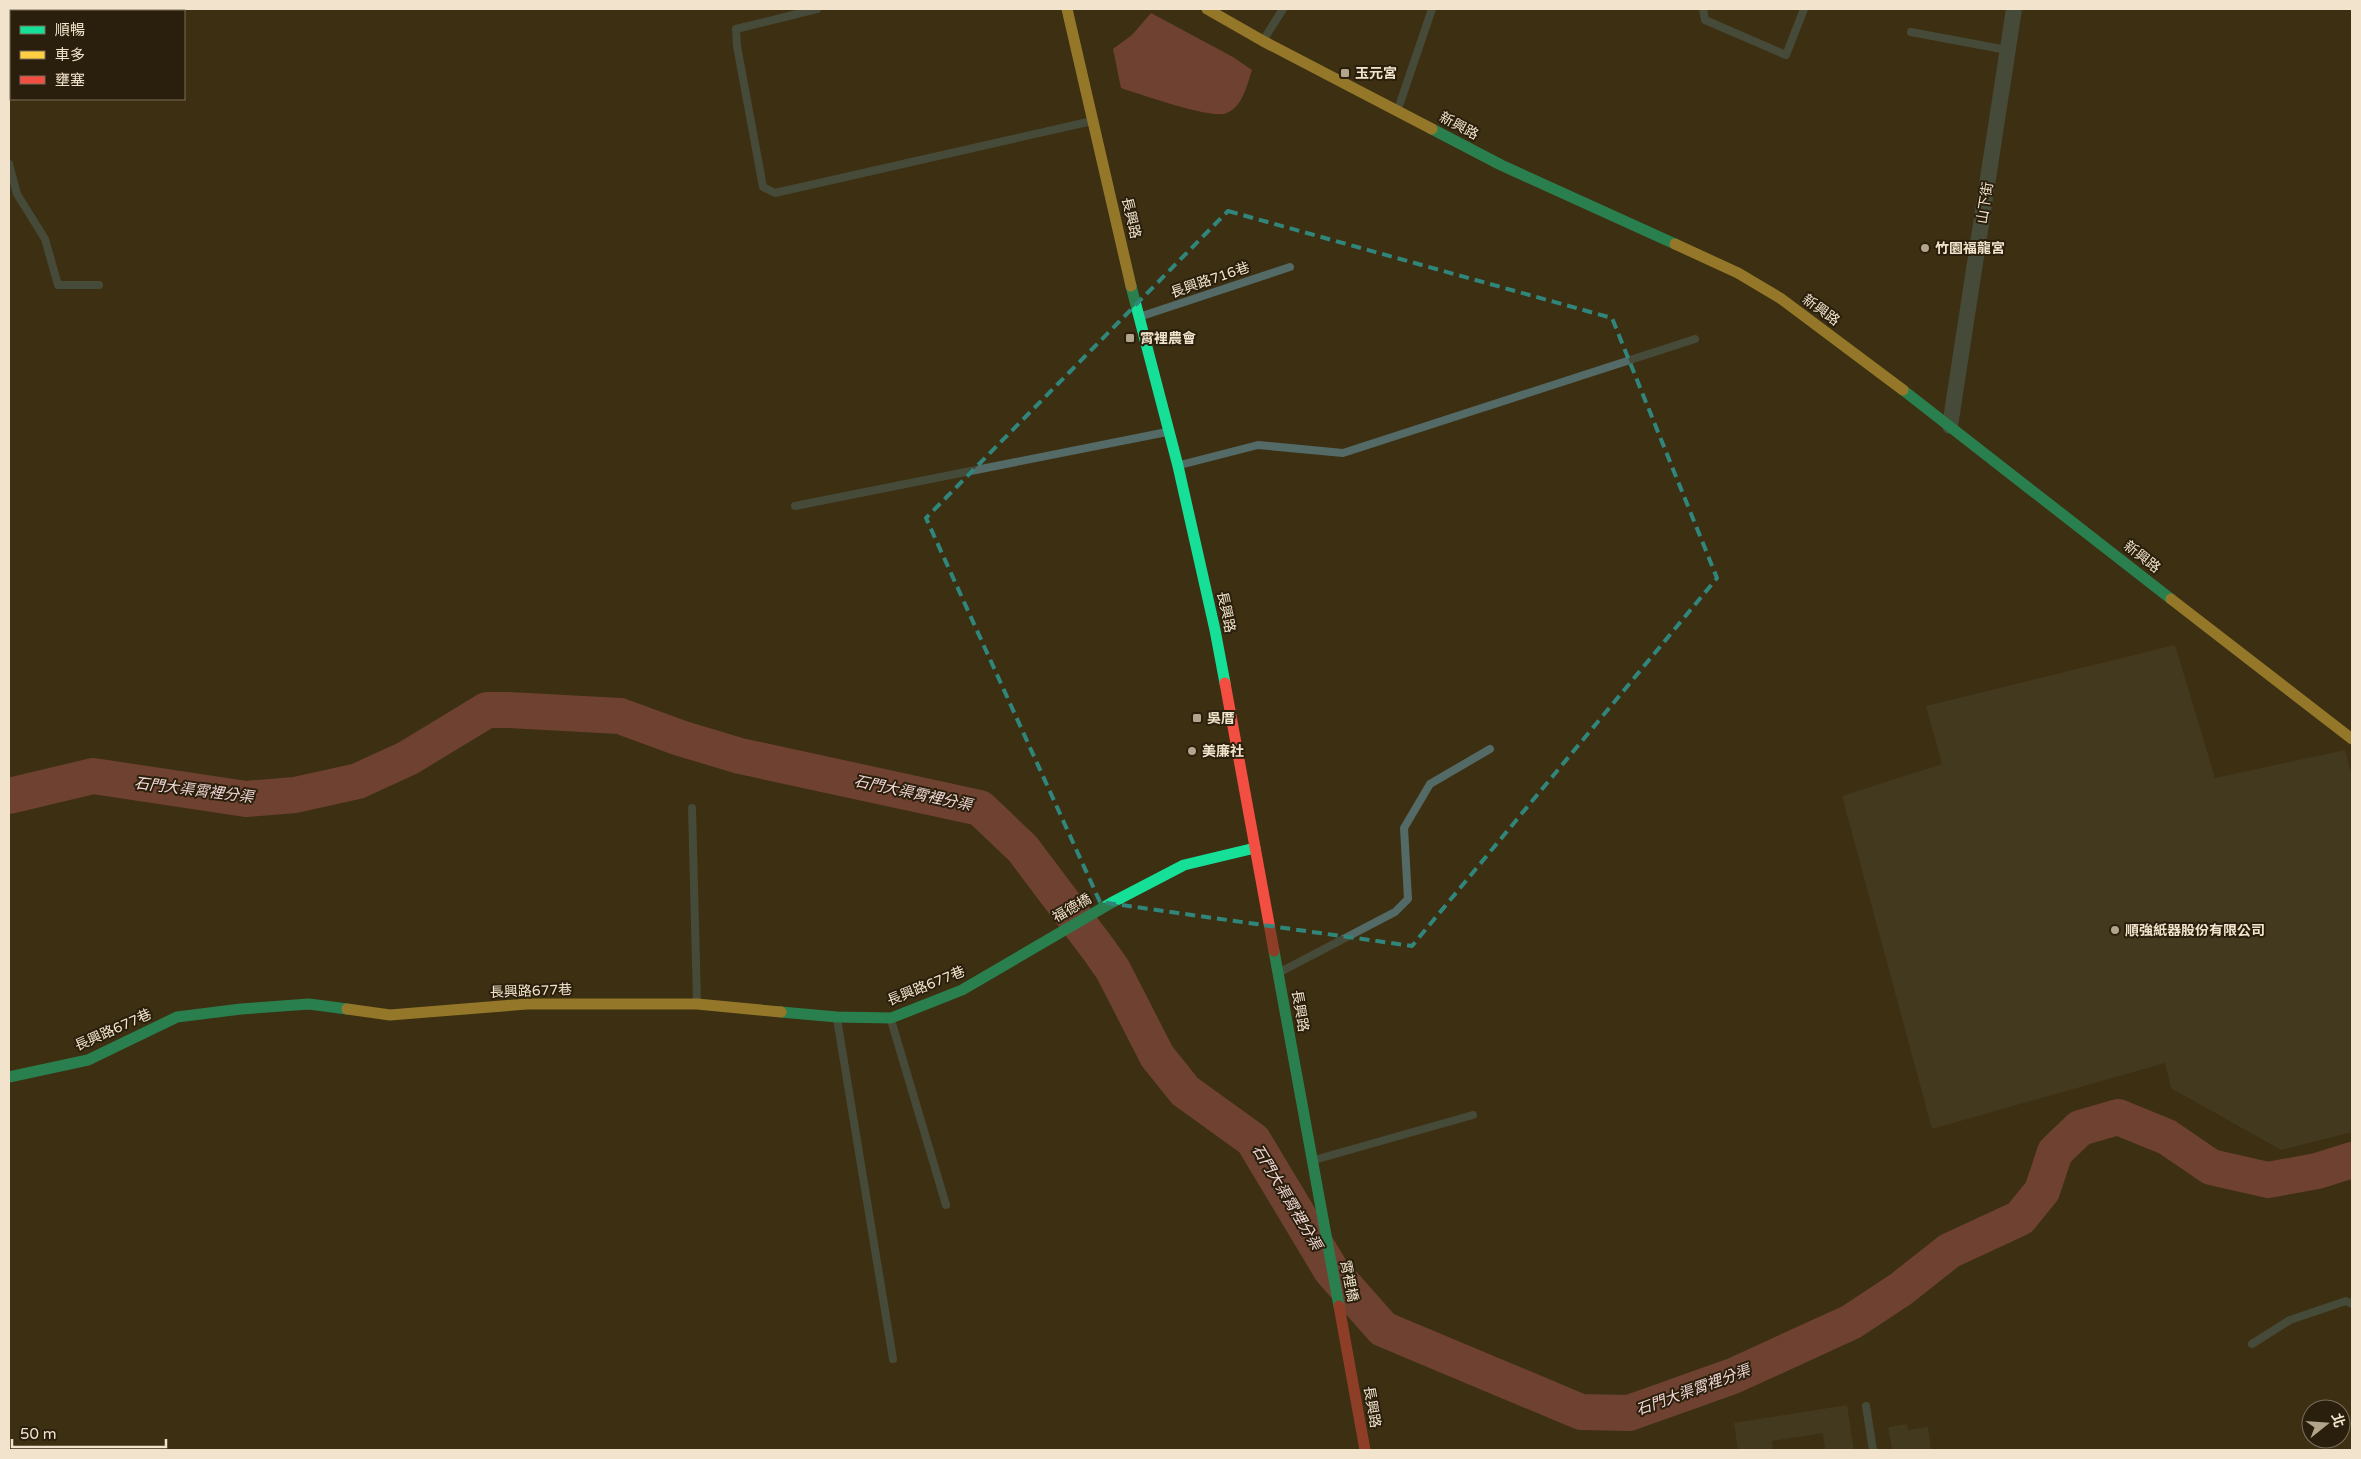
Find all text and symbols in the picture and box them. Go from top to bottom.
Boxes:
legend [10,10,185,100]
text: 順暢 [55,21,85,39]
text: 車多 [55,46,85,64]
place label: 玉元宮 [1355,65,1397,82]
marker: 玉元宮 [1339,67,1351,79]
text: 壅塞 [55,71,85,89]
street label: 新興路 [1436,109,1482,143]
street label: 山下街 [1973,181,1997,225]
street label: 長興路 [1118,196,1144,240]
place label: 竹園福龍宮 [1935,240,2005,257]
marker: 竹園福龍宮 [1919,242,1931,254]
street label: 長興路716巷 [1168,259,1252,301]
street label: 新興路 [1799,291,1843,329]
place label: 霄裡農會 [1140,330,1196,347]
marker: 霄裡農會 [1124,332,1136,344]
street label: 新興路 [2120,537,2164,577]
street label: 長興路 [1213,590,1239,634]
place label: 吳厝 [1207,710,1235,727]
marker: 吳厝 [1191,712,1203,724]
place label: 美廉社 [1202,743,1244,760]
marker: 美廉社 [1186,745,1198,757]
water label: 石門大渠霄裡分渠 [852,772,976,815]
water label: 石門大渠霄裡分渠 [133,774,257,806]
street label: 福德橋 [1050,890,1094,926]
place label: 順強紙器股份有限公司 [2125,922,2265,939]
marker: 順強紙器股份有限公司 [2109,924,2121,936]
street label: 長興路677巷 [885,963,967,1009]
street label: 長興路677巷 [490,981,572,1001]
street label: 長興路 [1288,989,1312,1033]
street label: 長興路677巷 [72,1005,154,1055]
water label: 石門大渠霄裡分渠 [1248,1141,1327,1255]
street label: 霄裡橋 [1337,1259,1361,1303]
water label: 石門大渠霄裡分渠 [1634,1360,1754,1419]
street label: 長興路 [1360,1385,1384,1429]
north arrow [2301,1399,2351,1449]
text: 北 [2328,1411,2348,1430]
scale bar [12,1416,166,1448]
text: 50 m [20,1425,57,1443]

